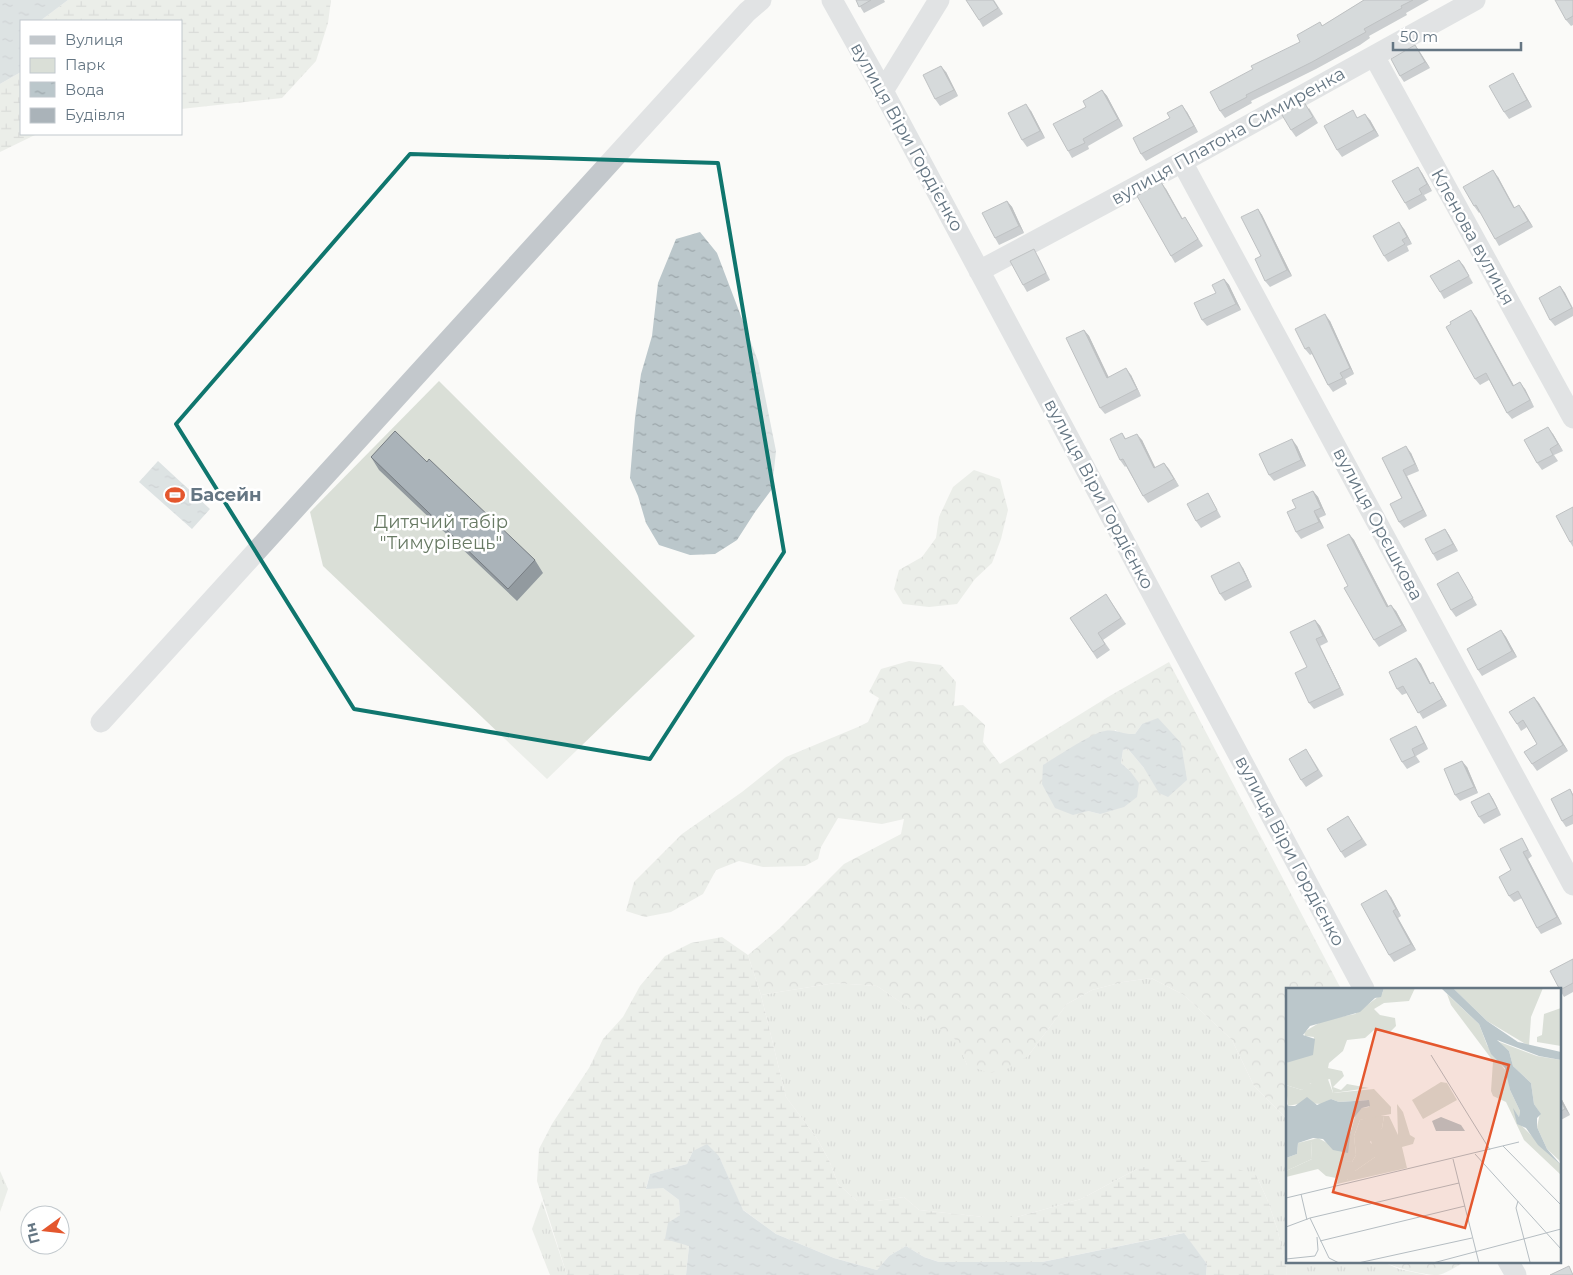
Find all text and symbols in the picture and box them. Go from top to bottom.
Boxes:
legend [20,20,182,135]
scale bar [1393,20,1520,52]
text: 50 m [1400,27,1438,46]
text: Вулиця [65,30,123,49]
street label: вулиця Віри Гордієнко [846,39,968,235]
text: Парк [65,55,105,74]
street label: вулиця Платона Симиренка [1107,62,1349,210]
text: Вода [65,80,104,99]
text: Будівля [65,105,125,124]
street label: Кленова вулиця [1426,165,1520,309]
street label: вулиця Віри Гордієнко [1039,395,1159,593]
street label: вулиця Орєшкова [1328,444,1428,604]
sports icon: Басейн [164,484,186,506]
place label: Басейн [190,484,262,506]
park label: Дитячий табір "Тимурівець" [374,511,508,554]
street label: вулиця Віри Гордієнко [1230,752,1350,950]
inset map [1286,988,1560,1262]
north arrow [20,1205,70,1255]
text: Пн [21,1221,44,1246]

